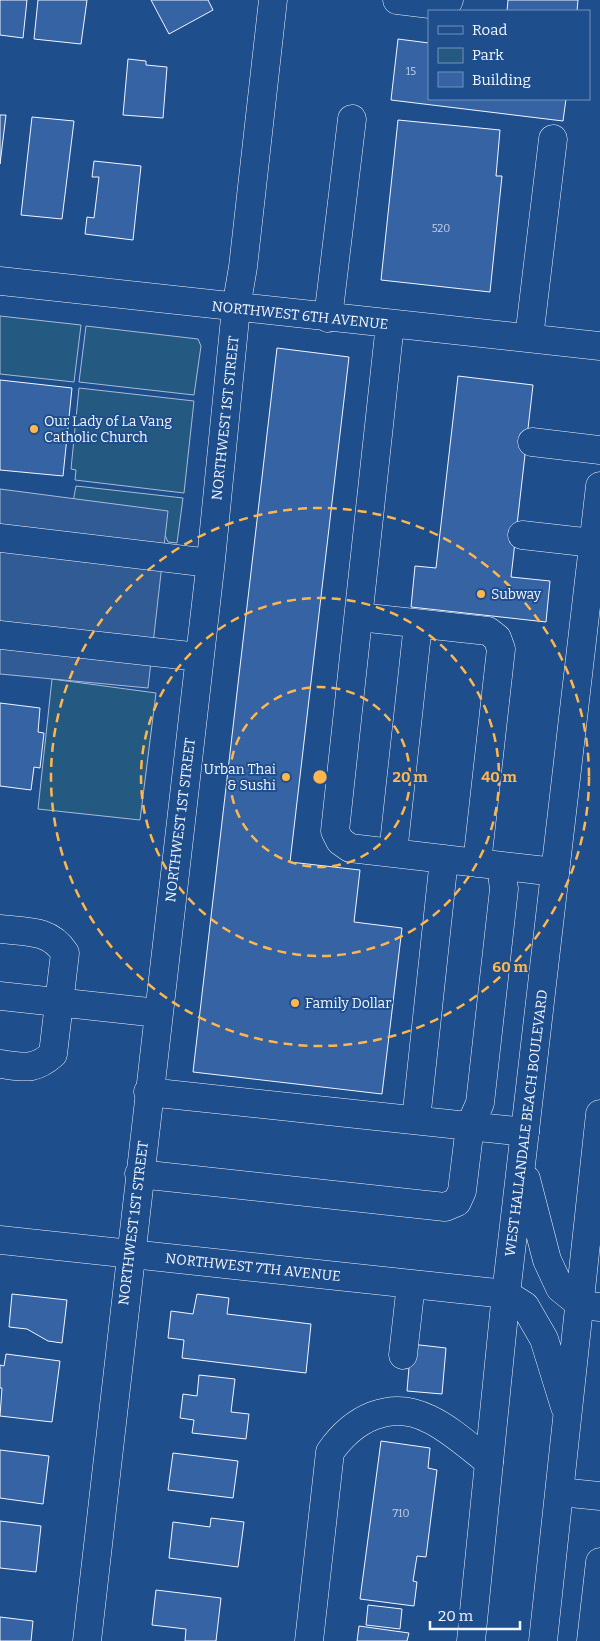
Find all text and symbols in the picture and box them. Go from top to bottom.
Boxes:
legend [428,10,590,100]
text: Road [472,21,507,39]
text: Park [472,46,504,64]
house number: 15 [406,65,416,78]
text: Building [472,71,531,89]
house number: 520 [432,222,450,235]
street label: NORTHWEST 6TH AVENUE [211,298,389,333]
street label: NORTHWEST 1ST STREET [208,335,243,501]
place label: Our Lady of La Vang Catholic Church [44,413,172,446]
marker: Our Lady of La Vang Catholic Church [28,423,40,435]
place label: Subway [491,586,542,603]
marker: Subway [475,588,487,600]
street label: NORTHWEST 1ST STREET [162,737,199,903]
place label: Urban Thai & Sushi [204,761,276,794]
centre of rings [311,768,329,786]
text: 20 m [393,768,428,786]
text: 40 m [481,768,518,786]
marker: Urban Thai & Sushi [280,771,292,783]
text: 60 m [492,958,528,976]
street label: WEST HALLANDALE BEACH BOULEVARD [502,989,551,1257]
place label: Family Dollar [305,995,391,1012]
marker: Family Dollar [289,997,301,1009]
street label: NORTHWEST 1ST STREET [115,1140,152,1306]
street label: NORTHWEST 7TH AVENUE [164,1250,341,1285]
house number: 710 [392,1507,410,1520]
scale bar [430,1598,520,1630]
text: 20 m [438,1607,474,1625]

